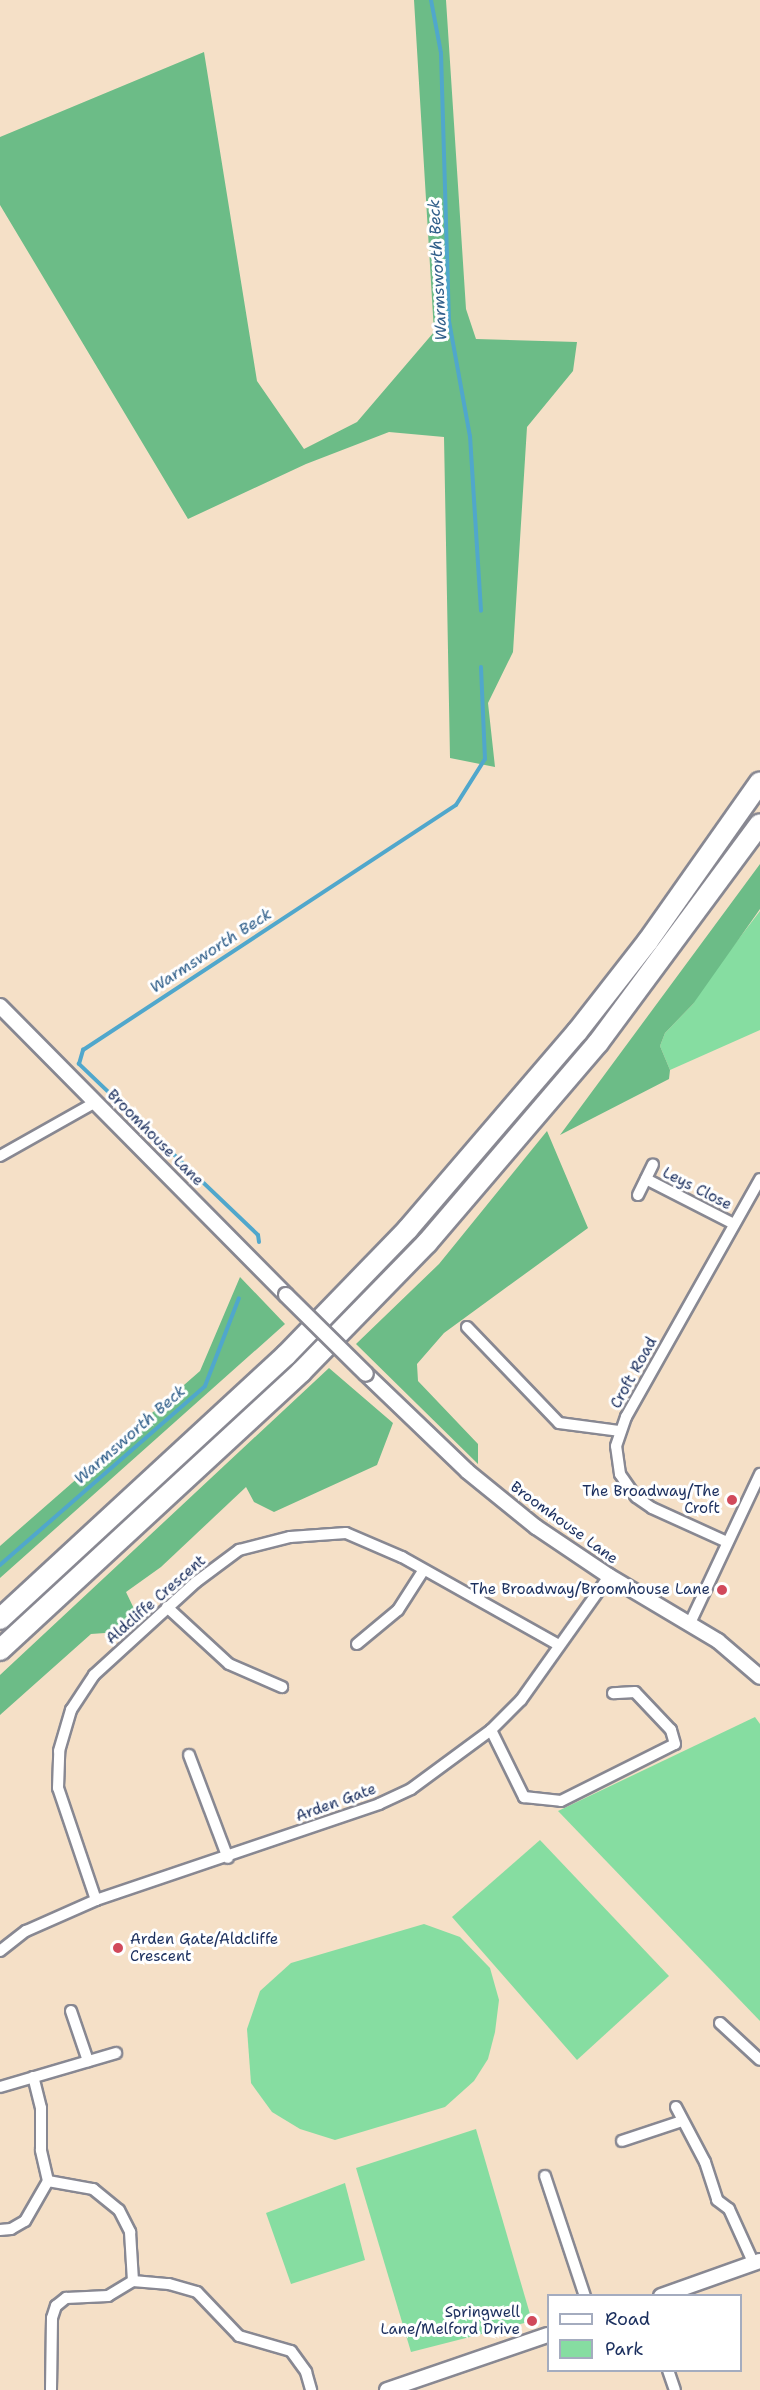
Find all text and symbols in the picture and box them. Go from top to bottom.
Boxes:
water label: Warmsworth Beck [425,199,451,341]
water label: Warmsworth Beck [146,904,276,998]
street label: Broomhouse Lane [103,1086,207,1190]
street label: Leys Close [659,1164,735,1214]
street label: Croft Road [607,1334,661,1412]
water label: Warmsworth Beck [70,1381,190,1489]
street label: Broomhouse Lane [507,1478,621,1568]
place label: The Broadway/The Croft [582,1482,720,1517]
marker: The Broadway/The Croft [725,1493,739,1507]
street label: Aldcliffe Crescent [103,1552,209,1648]
place label: The Broadway/Broomhouse Lane [470,1581,710,1599]
marker: The Broadway/Broomhouse Lane [715,1583,729,1597]
street label: Arden Gate [293,1780,379,1826]
place label: Arden Gate/Aldcliffe Crescent [130,1930,278,1965]
marker: Arden Gate/Aldcliffe Crescent [111,1941,125,1955]
legend [547,2294,742,2372]
place label: Springwell Lane/Melford Drive [380,2303,520,2338]
text: Road [605,2307,650,2331]
marker: Springwell Lane/Melford Drive [525,2314,539,2328]
text: Park [605,2337,644,2361]

